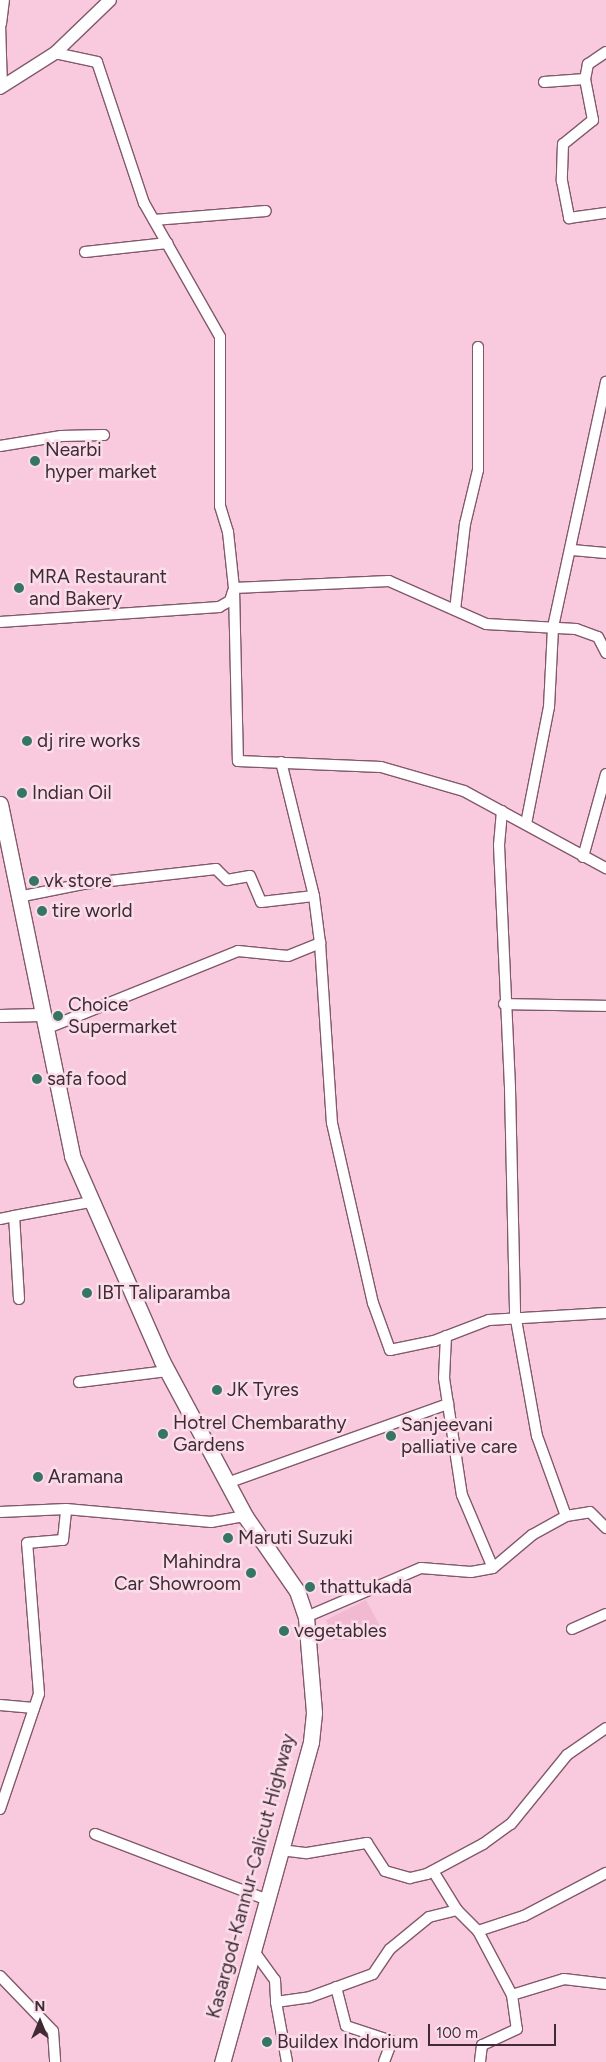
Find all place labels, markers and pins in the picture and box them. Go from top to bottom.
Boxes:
place label: Nearbi hyper market [45,439,157,483]
marker: Nearbi hyper market [29,455,41,467]
place label: MRA Restaurant and Bakery [29,566,167,610]
marker: MRA Restaurant and Bakery [13,582,25,594]
place label: dj rire works [37,730,140,752]
marker: dj rire works [21,735,33,747]
place label: Indian Oil [32,782,112,804]
marker: Indian Oil [16,787,28,799]
place label: vk store [44,870,112,892]
marker: vk store [28,875,40,887]
place label: tire world [52,900,133,922]
marker: tire world [36,905,48,917]
place label: Choice Supermarket [68,994,177,1038]
marker: Choice Supermarket [52,1010,64,1022]
place label: safa food [47,1068,127,1090]
marker: safa food [31,1073,43,1085]
place label: IBT Taliparamba [97,1282,231,1304]
marker: IBT Taliparamba [81,1287,93,1299]
place label: JK Tyres [227,1379,299,1401]
marker: JK Tyres [211,1384,223,1396]
place label: Hotrel Chembarathy Gardens [173,1412,347,1456]
place label: Sanjeevani palliative care [401,1414,517,1458]
marker: Hotrel Chembarathy Gardens [157,1428,169,1440]
marker: Sanjeevani palliative care [385,1430,397,1442]
place label: Aramana [48,1466,123,1488]
marker: Aramana [32,1471,44,1483]
place label: Maruti Suzuki [238,1527,353,1549]
marker: Maruti Suzuki [222,1532,234,1544]
place label: Mahindra Car Showroom [114,1551,241,1595]
marker: Mahindra Car Showroom [245,1567,257,1579]
place label: thattukada [320,1576,412,1598]
marker: thattukada [304,1581,316,1593]
place label: vegetables [294,1620,387,1642]
marker: vegetables [278,1625,290,1637]
place label: Buildex Indorium [277,2031,418,2053]
marker: Buildex Indorium [261,2036,273,2048]

